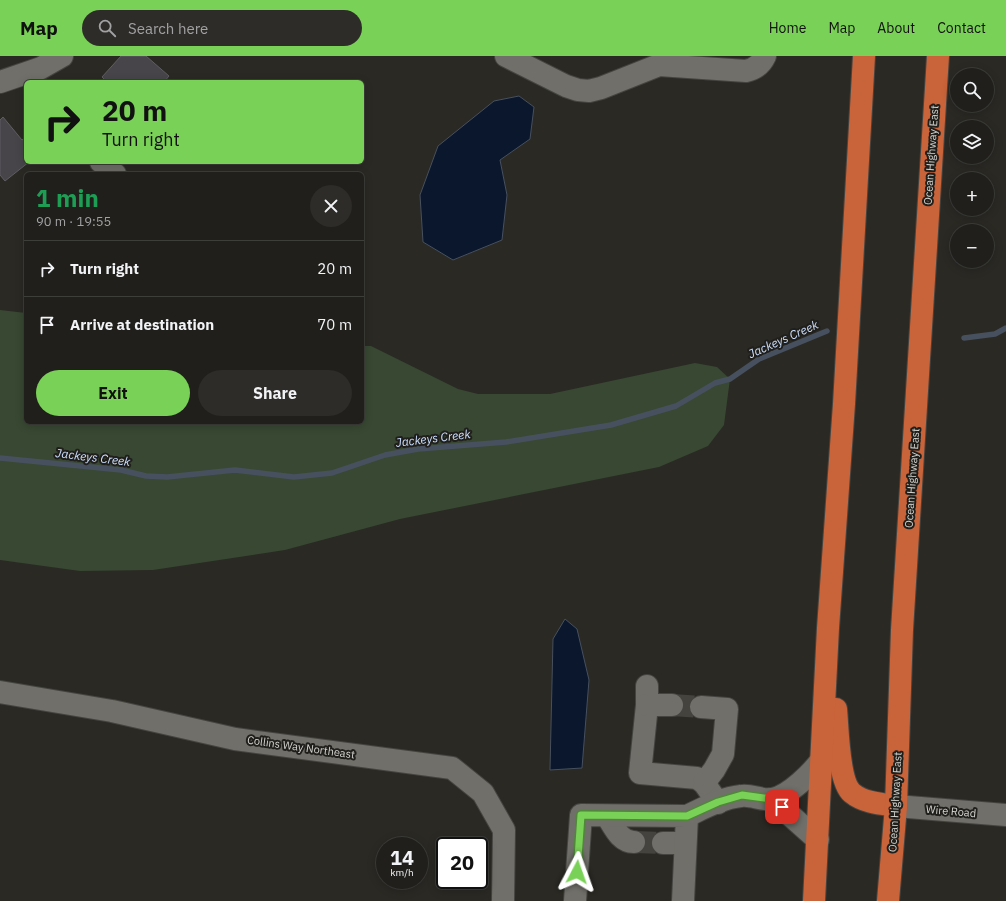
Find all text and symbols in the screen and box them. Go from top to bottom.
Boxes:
search box [82,10,362,46]
text: Map [20,16,58,40]
icon: search [96,17,118,39]
text: Search here [128,19,208,38]
text: Home [769,19,806,37]
text: Map [828,19,855,37]
text: About [877,19,915,37]
text: Contact [937,19,986,37]
map controls [950,68,994,268]
button: search [950,68,994,112]
text: 20 m [102,92,167,129]
icon: right [36,96,88,148]
street label: Ocean Highway East [921,104,941,205]
button: layers [950,120,994,164]
text: Turn right [102,128,180,151]
button: + [950,172,994,216]
text: 1 min [36,182,99,214]
button: close [310,185,352,227]
text: 90 m · 19:55 [36,213,111,230]
button: − [950,224,994,268]
icon: right [36,258,58,280]
text: Turn right [70,259,139,278]
text: 20 m [317,259,352,278]
icon: arrive [36,314,58,336]
text: Arrive at destination [70,315,214,334]
text: 70 m [317,315,352,334]
water label: Jackeys Creek [746,317,821,361]
button: Exit [36,370,190,416]
button: Share [198,370,352,416]
water label: Jackeys Creek [395,426,472,450]
street label: Ocean Highway East [902,427,922,528]
water label: Jackeys Creek [55,445,132,469]
street label: Collins Way Northeast [246,733,356,762]
street label: Ocean Highway East [885,751,905,852]
pin [765,790,799,824]
icon: arrive [771,796,793,818]
street label: Wire Road [925,802,977,820]
speed limit sign: 20 [436,837,488,889]
text: 14 [390,844,414,871]
position arrow [556,851,598,893]
text: km/h [390,866,414,879]

